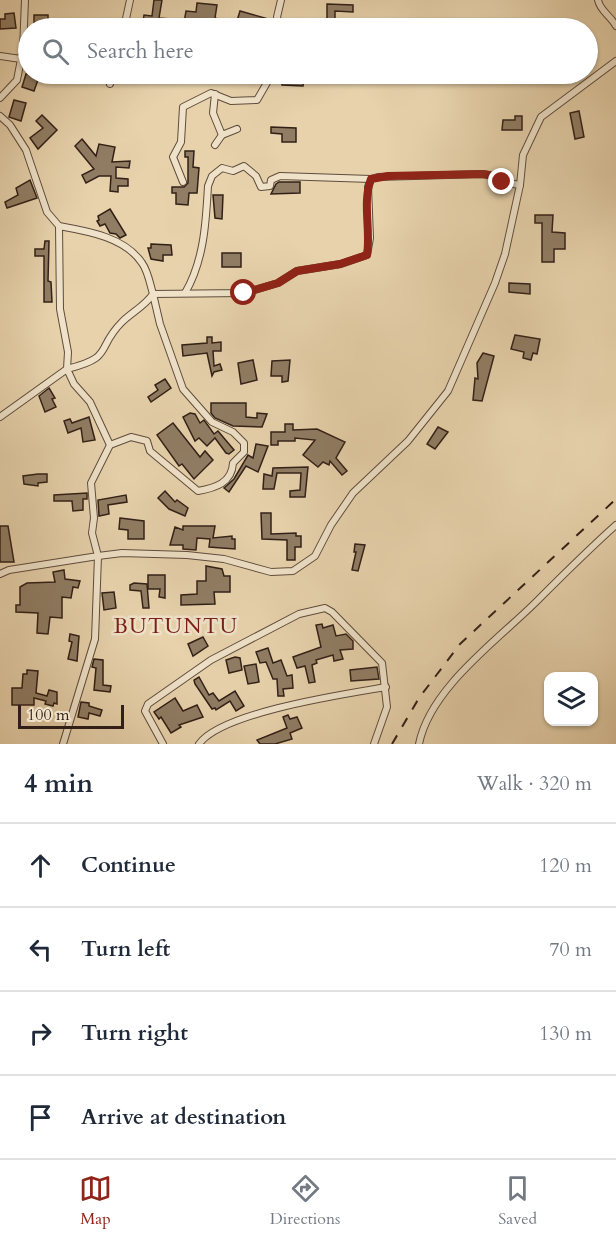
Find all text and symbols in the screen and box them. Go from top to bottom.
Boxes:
search box [18,18,598,84]
icon: search [39,35,72,68]
text: Search here [87,36,194,66]
route end [488,168,514,194]
route start [230,279,256,305]
district label: BUTUNTU [114,612,238,641]
map controls [544,672,598,726]
button: layers [544,672,598,726]
scale bar [18,702,124,730]
text: 100 m [27,704,69,726]
text: 4 min [24,766,93,801]
text: Walk · 320 m [477,770,592,797]
icon: ahead [24,849,57,882]
text: Continue [81,850,176,880]
text: 120 m [539,852,592,879]
icon: left [24,933,57,966]
text: Turn left [81,934,170,964]
text: 70 m [549,936,592,963]
icon: right [24,1017,57,1050]
text: Turn right [81,1018,188,1048]
text: 130 m [539,1020,592,1047]
icon: arrive [24,1101,57,1134]
text: Arrive at destination [81,1102,286,1132]
tab: Map [79,1172,112,1230]
tab: Directions [270,1172,340,1230]
tab: Saved [498,1172,537,1230]

